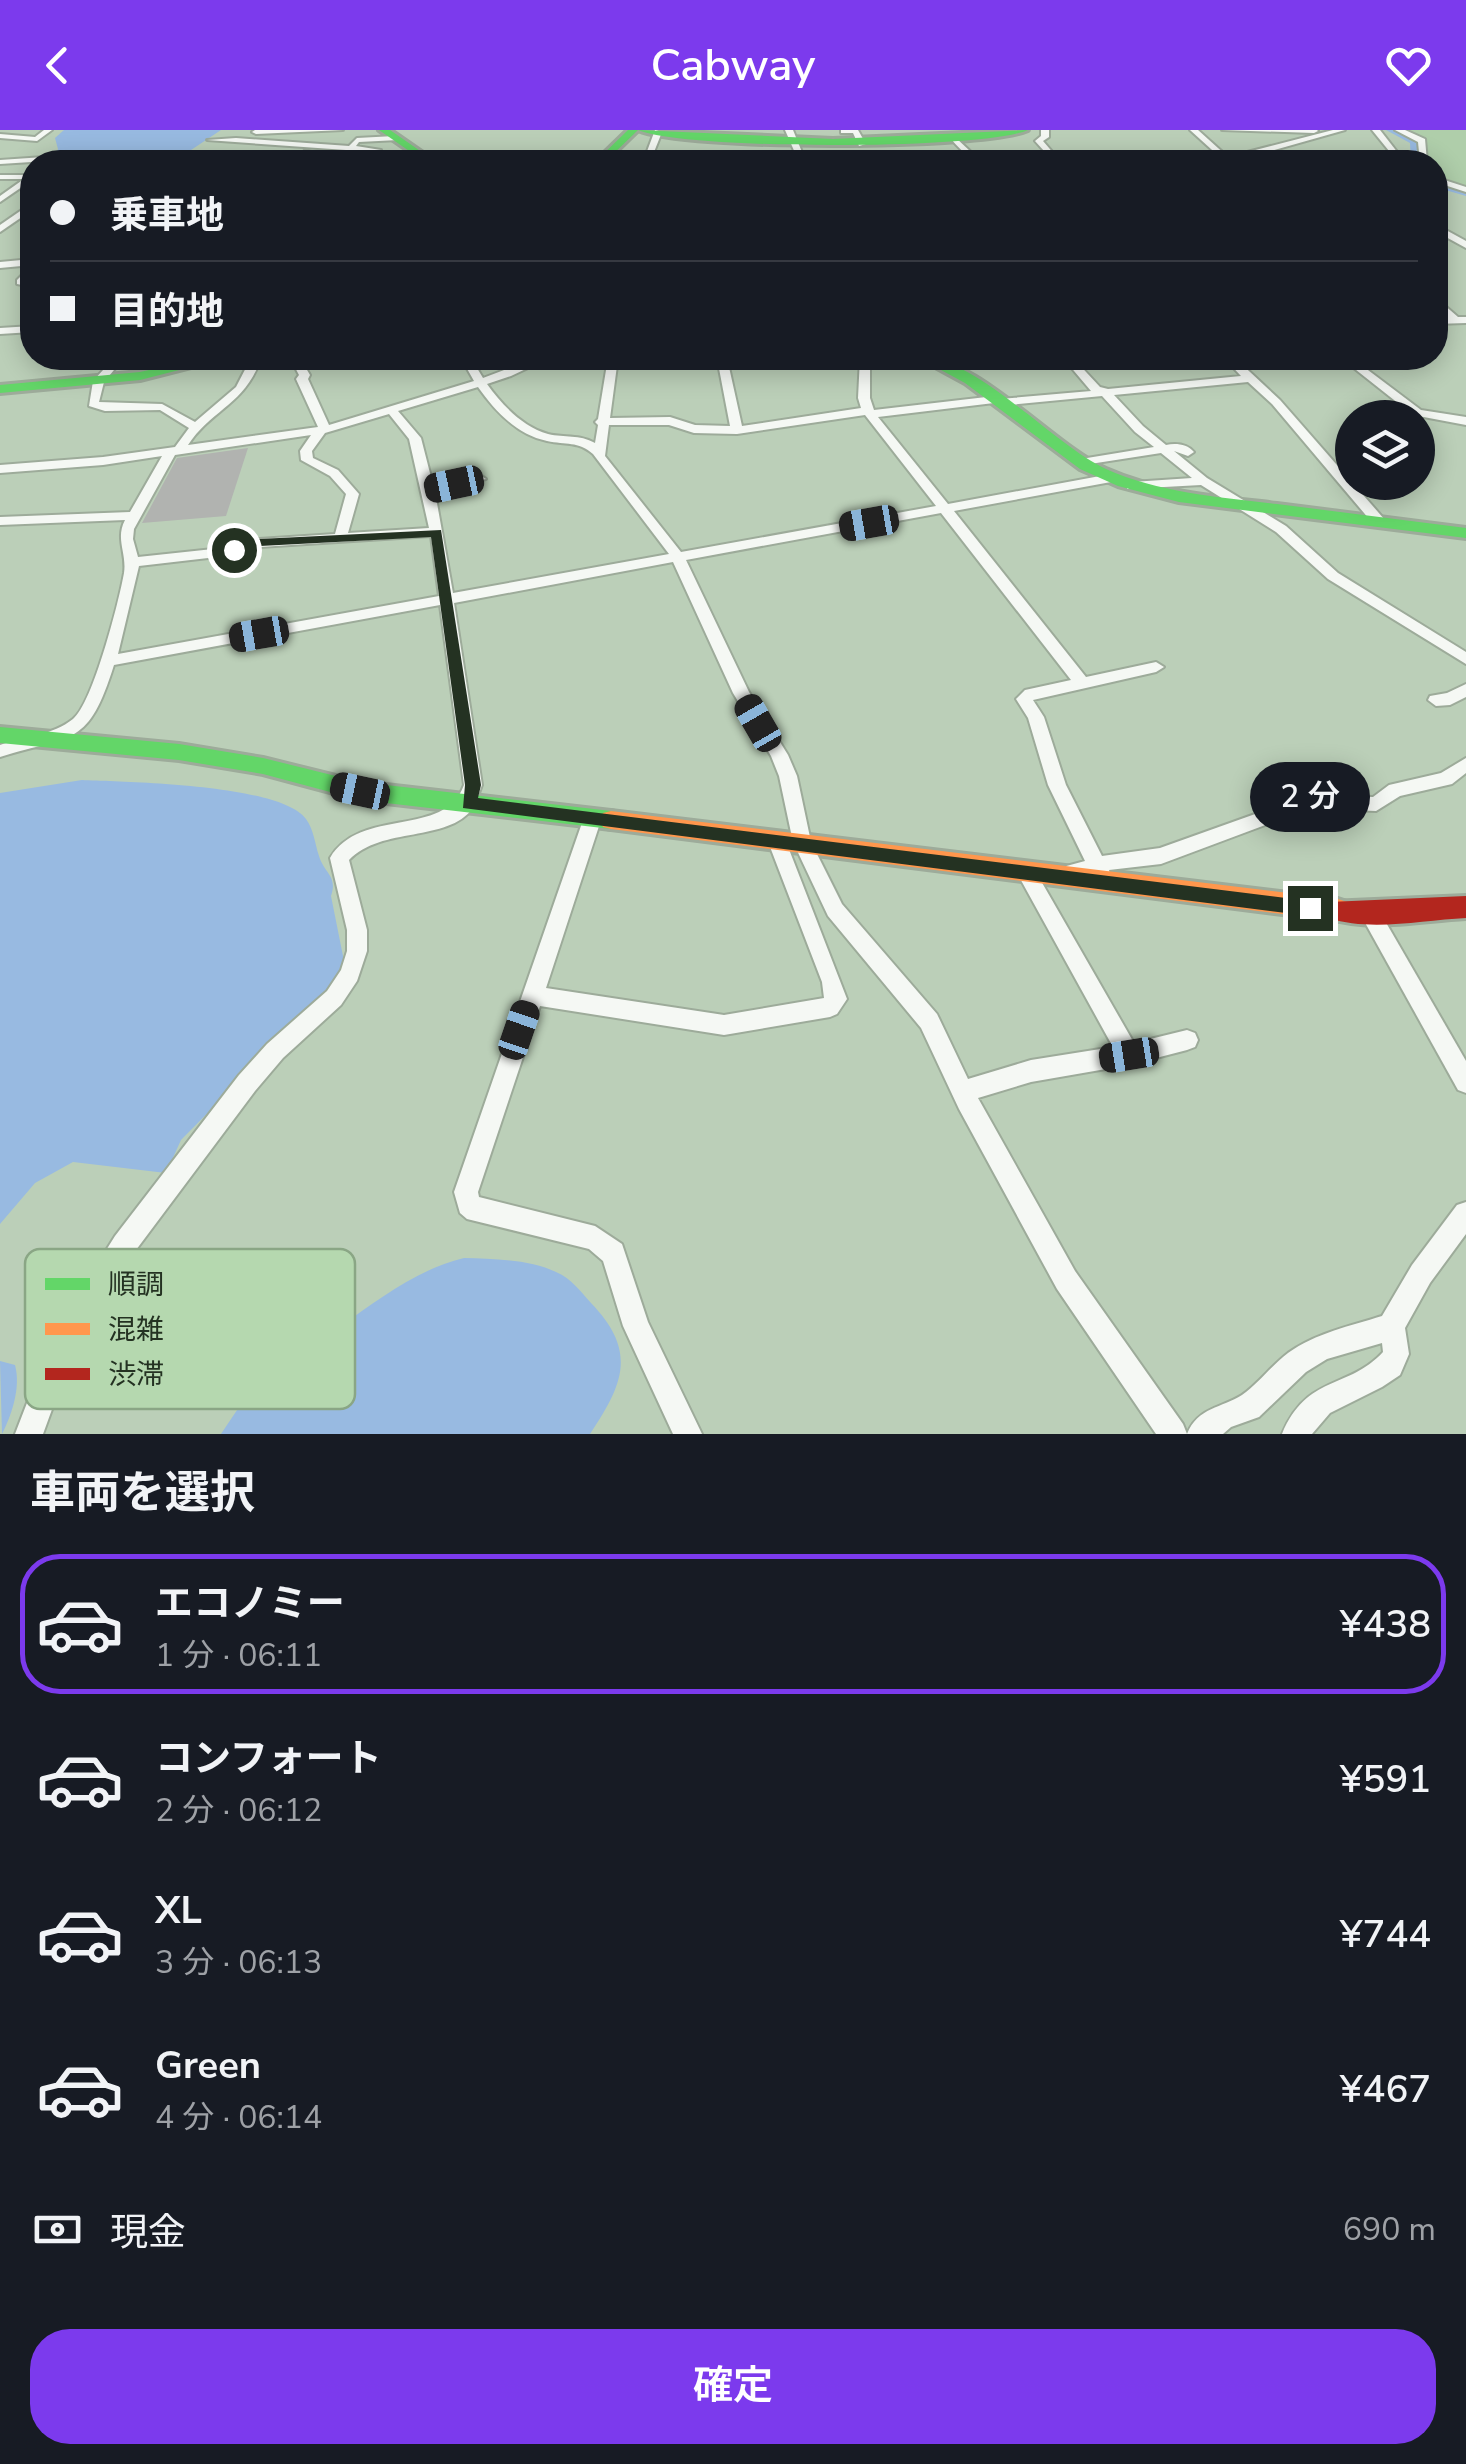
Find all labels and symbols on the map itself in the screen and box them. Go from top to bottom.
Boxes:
car [422,463,486,505]
car [837,503,901,543]
route start [212,528,257,573]
car [227,614,291,654]
car [730,690,786,756]
callout: 2 分 [1250,763,1370,833]
car [328,770,392,812]
route end [1288,886,1333,931]
car [495,997,543,1063]
car [1097,1035,1161,1075]
legend [25,1249,355,1409]
text: 順調 [108,1266,164,1304]
text: 混雑 [108,1311,164,1349]
text: 渋滞 [108,1356,164,1394]

